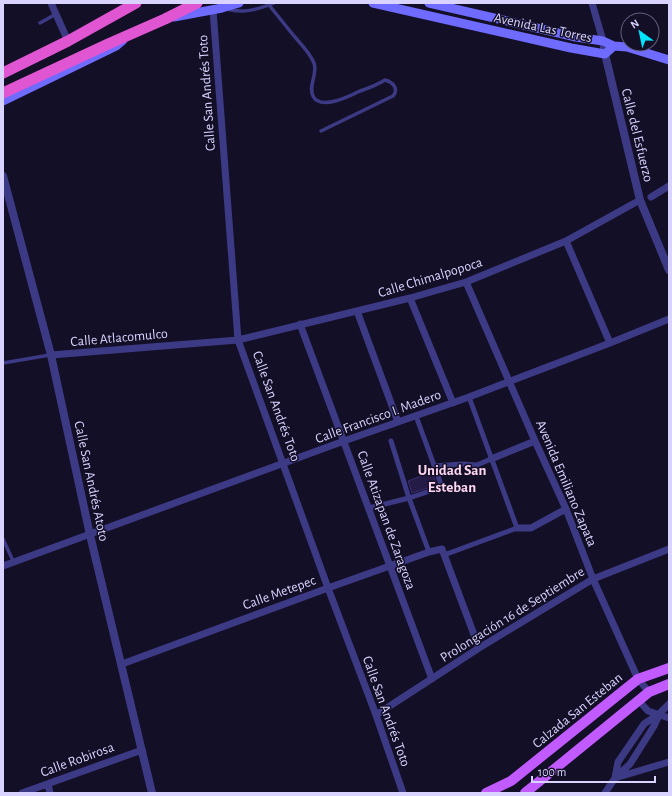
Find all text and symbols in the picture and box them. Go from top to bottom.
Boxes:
street label: Avenida Las Torres [493,11,593,45]
north arrow [620,12,660,52]
text: N [629,17,641,31]
street label: Calle San Andrés Toto [196,34,218,152]
street label: Calle del Esfuerzo [619,87,655,183]
street label: Calle Chimalpopoca [376,255,485,300]
street label: Calle Atlacomulco [70,327,169,349]
street label: Calle San Andrés Toto [250,349,303,464]
street label: Calle Francisco I. Madero [314,388,443,446]
street label: Avenida Emiliano Zapata [533,418,599,549]
street label: Calle San Andrés Atoto [71,420,111,543]
street label: Calle Atizapan de Zaragoza [354,449,418,592]
district label: Unidad San Esteban [418,463,486,495]
street label: Prolongación 16 de Septiembre [438,565,587,665]
street label: Calle Metepec [241,573,318,613]
street label: Calle San Andrés Toto [360,654,413,769]
street label: Calzada San Esteban [530,670,625,751]
street label: Calle Robirosa [39,740,116,780]
scale bar [532,758,655,784]
text: 100 m [538,766,566,778]

